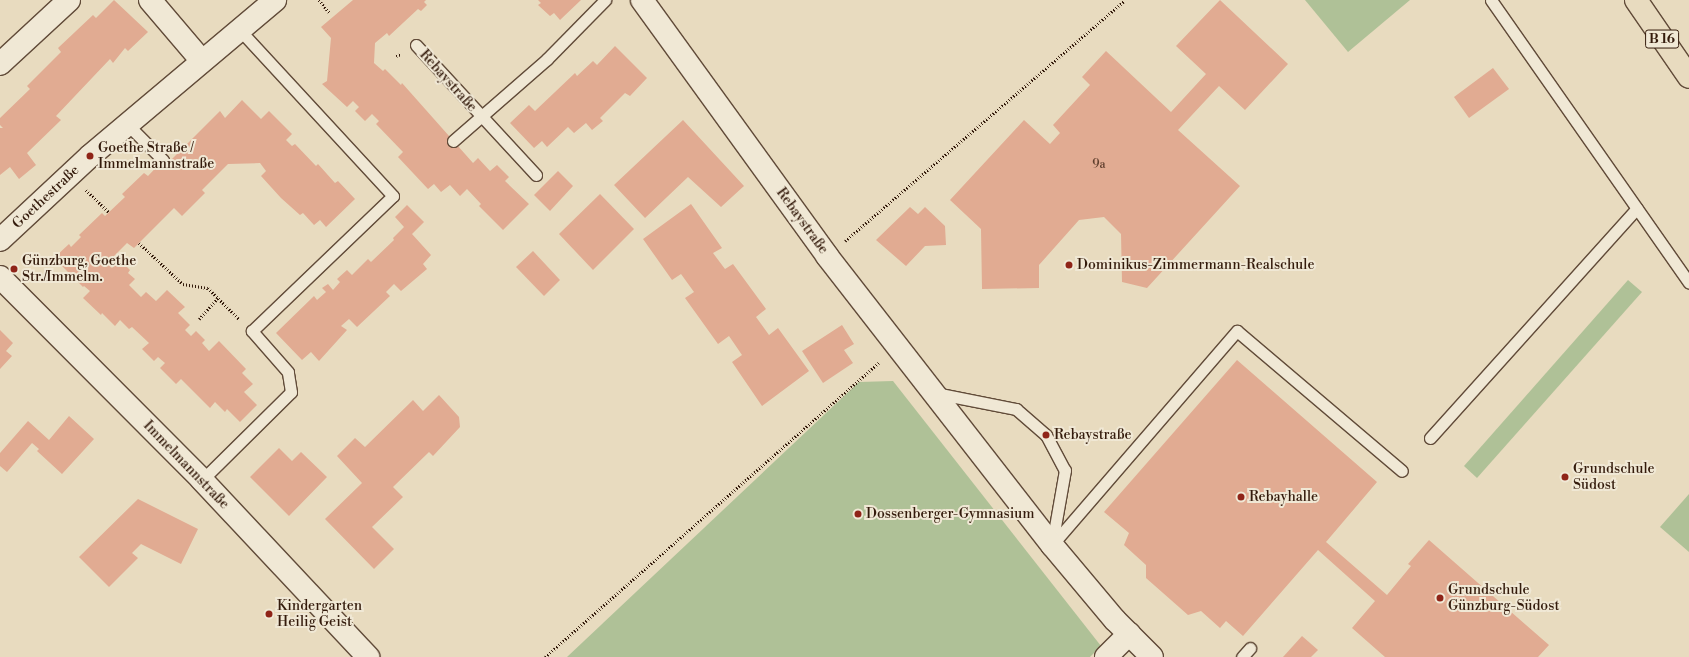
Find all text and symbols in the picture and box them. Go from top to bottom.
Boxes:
road number: B 16 [1645,28,1679,50]
street label: Rebaystraße [416,47,480,115]
place label: Goethe Straße / Immelmannstraße [98,140,214,172]
marker: Goethe Straße / Immelmannstraße [85,151,95,161]
house number: 9a [1092,158,1106,172]
street label: Goethestraße [9,162,83,232]
street label: Rebaystraße [772,185,832,257]
place label: Günzburg, Goethe Str./Immelm. [22,253,136,286]
place label: Dominikus-Zimmermann-Realschule [1077,257,1315,273]
marker: Dominikus-Zimmermann-Realschule [1064,260,1074,270]
marker: Günzburg, Goethe Str./Immelm. [9,264,19,274]
street label: Immelmannstraße [140,417,232,513]
place label: Rebaystraße [1054,427,1132,443]
marker: Rebaystraße [1041,430,1051,440]
place label: Grundschule Südost [1573,461,1655,494]
marker: Grundschule Südost [1560,472,1570,482]
place label: Rebayhalle [1249,489,1318,505]
marker: Rebayhalle [1236,492,1246,502]
place label: Dossenberger-Gymnasium [866,506,1035,522]
marker: Dossenberger-Gymnasium [853,509,863,519]
place label: Grundschule Günzburg-Südost [1448,582,1559,614]
marker: Grundschule Günzburg-Südost [1435,593,1445,603]
place label: Kindergarten Heilig Geist [277,598,362,630]
marker: Kindergarten Heilig Geist [264,609,274,619]

